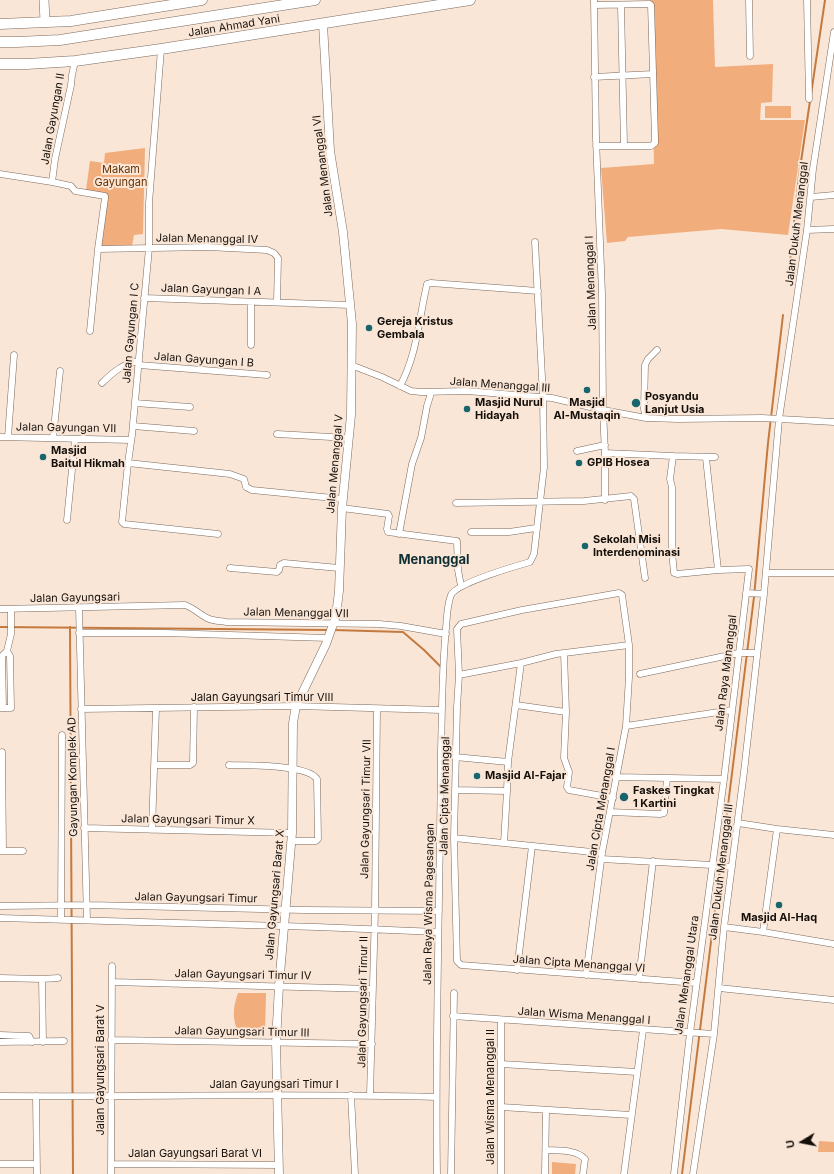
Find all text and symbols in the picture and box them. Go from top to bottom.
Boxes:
street label: Jalan Ahmad Yani [187,12,281,40]
street label: Jalan Gayungan II [38,72,68,166]
street label: Jalan Menanggal VI [310,114,336,218]
street label: Jalan Dukuh Menanggal [783,161,811,287]
park label: Makam Gayungan [95,163,147,189]
street label: Jalan Menanggal IV [156,232,258,246]
street label: Jalan Menanggal I [583,235,599,331]
street label: Jalan Gayungan I C [120,282,142,384]
street label: Jalan Gayungan I A [161,282,261,298]
place label: Gereja Kristus Gembala [377,315,453,341]
marker: Gereja Kristus Gembala [364,323,374,333]
street label: Jalan Gayungan I B [154,350,254,370]
street label: Jalan Menanggal III [449,375,551,395]
marker: Masjid Al-Mustaqin [582,385,592,395]
place label: Posyandu Lanjut Usia [645,390,704,416]
place label: Masjid Nurul Hidayah [475,396,543,422]
place label: Masjid Al-Mustaqin [554,396,620,422]
marker: Posyandu Lanjut Usia [630,397,642,409]
marker: Masjid Nurul Hidayah [462,404,472,414]
street label: Jalan Menanggal V [324,414,346,514]
street label: Jalan Gayungan VII [16,421,116,435]
place label: Masjid Baitul Hikmah [51,444,125,470]
marker: Masjid Baitul Hikmah [38,452,48,462]
place label: GPIB Hosea [587,456,650,470]
marker: GPIB Hosea [574,458,584,468]
place label: Sekolah Misi Interdenominasi [593,533,680,559]
marker: Sekolah Misi Interdenominasi [580,541,590,551]
district label: Menanggal [398,552,470,568]
street label: Jalan Gayungsari [30,591,120,605]
street label: Jalan Menanggal VII [243,605,349,621]
street label: Jalan Raya Mananggal [712,614,740,732]
street label: Jalan Gayungsari Timur VIII [191,691,333,705]
street label: Gayungan Komplek AD [65,717,81,837]
street label: Jalan Cipta Menanggal [437,736,453,856]
street label: Jalan Gayungsari Timur VII [358,739,374,879]
street label: Jalan Cipta Menanggal I [584,746,618,872]
place label: Masjid Al-Fajar [485,769,566,783]
marker: Masjid Al-Fajar [472,771,482,781]
place label: Faskes Tingkat 1 Kartini [633,784,714,810]
marker: Faskes Tingkat 1 Kartini [618,791,630,803]
street label: Jalan Dukuh Menanggal III [706,803,736,941]
street label: Jalan Gayungsari Timur X [121,812,255,828]
street label: Jalan Raya Wisma Pagesangan [421,823,437,985]
street label: Jalan Gayungsari Barat X [263,829,287,961]
street label: Jalan Gayungsari Timur [134,890,258,906]
marker: Masjid Al-Haq [774,900,784,910]
place label: Masjid Al-Haq [741,911,817,925]
street label: Jalan Menanggal Utara [672,915,702,1035]
street label: Jalan Gayungsari Timur II [355,936,371,1068]
street label: Jalan Cipta Menanggal VI [512,953,646,975]
street label: Jalan Gayungsari Timur IV [175,967,311,983]
street label: Jalan Gayungsari Barat V [94,1004,108,1136]
street label: Jalan Wisma Menanggal I [517,1005,651,1027]
street label: Jalan Gayungsari Timur III [174,1024,310,1040]
street label: Jalan Wisma Menanggal II [484,1029,498,1165]
street label: Jalan Gayungsari Timur I [209,1078,339,1092]
north arrow [782,1122,822,1162]
text: U [783,1139,798,1149]
street label: Jalan Gayungsari Barat VI [128,1147,262,1161]

